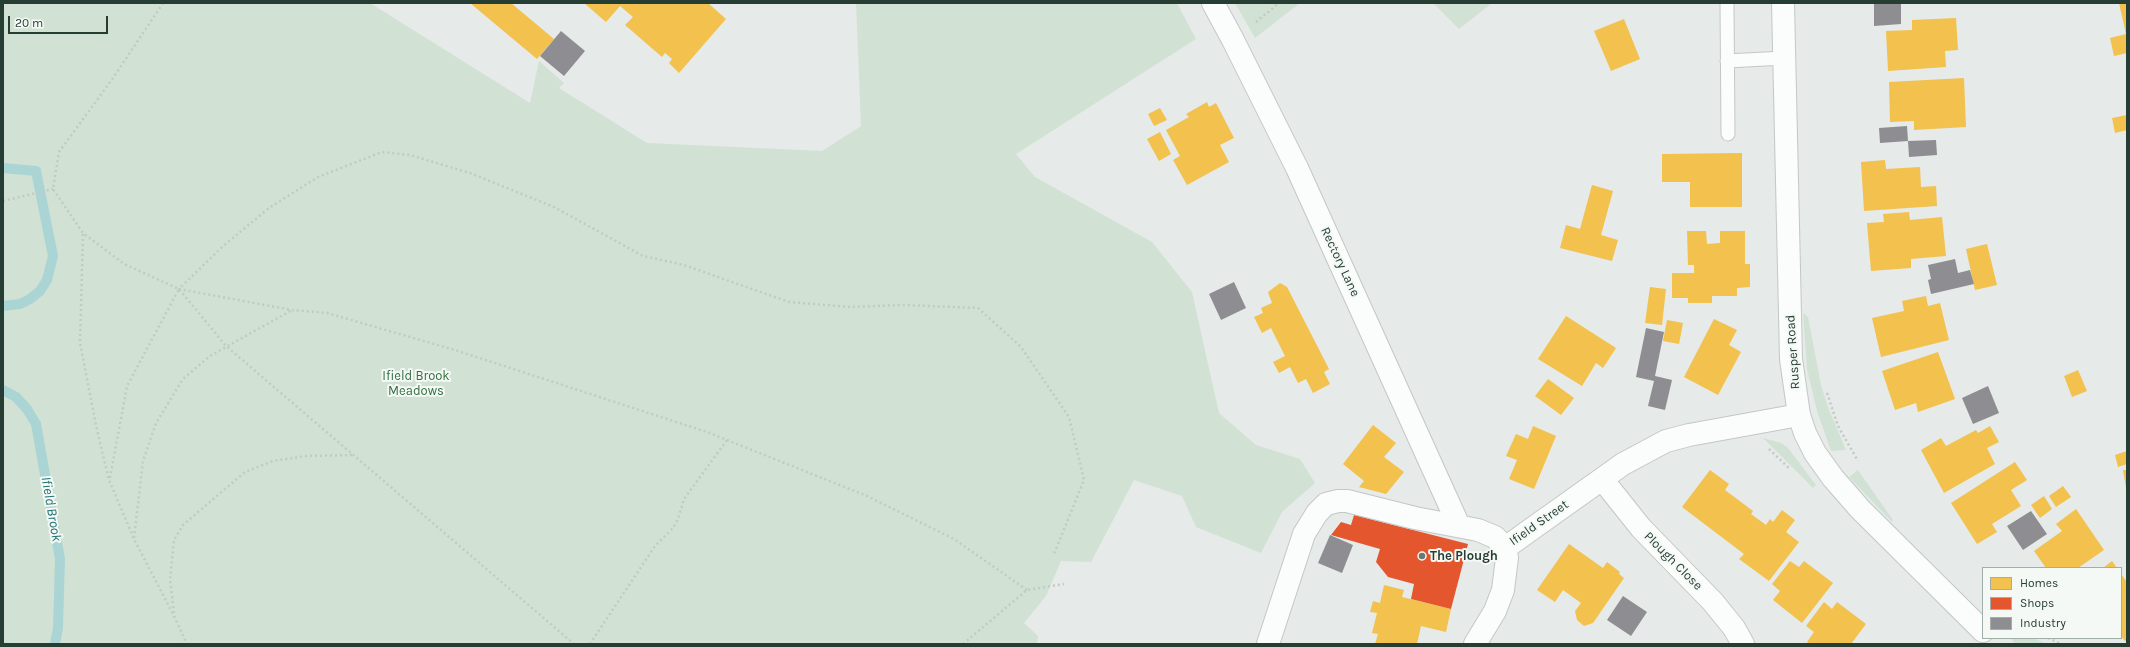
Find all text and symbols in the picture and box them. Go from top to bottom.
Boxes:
scale bar [10,8,110,34]
text: 20 m [15,16,43,30]
street label: Rectory Lane [1317,225,1363,299]
street label: Rusper Road [1783,314,1803,390]
park label: Ifield Brook Meadows [382,368,450,399]
water label: Ifield Brook [37,475,65,543]
street label: Ifield Street [1506,497,1572,549]
street label: Plough Close [1641,529,1705,593]
place label: The Plough [1430,548,1498,564]
marker: The Plough [1417,551,1427,561]
legend [1982,567,2122,639]
text: Homes [2020,576,2058,590]
text: Shops [2020,596,2054,610]
text: Industry [2020,616,2066,630]

